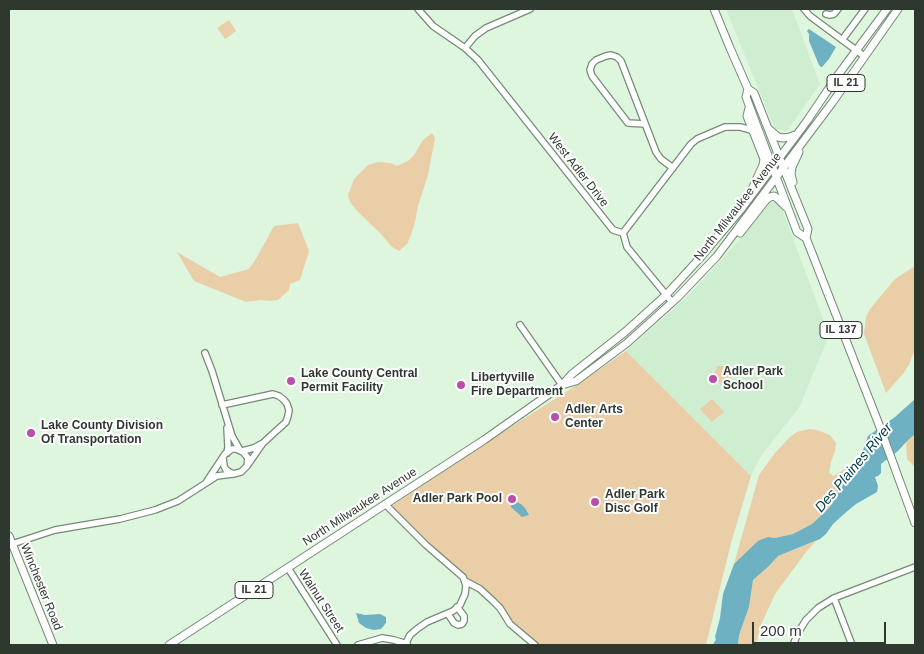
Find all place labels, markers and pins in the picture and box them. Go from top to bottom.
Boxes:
place label: Adler Park School [723,365,783,393]
place label: Lake County Central Permit Facility [301,367,418,395]
place label: Libertyville Fire Department [471,371,563,399]
marker: Adler Park School [707,373,719,385]
marker: Lake County Central Permit Facility [285,375,297,387]
marker: Libertyville Fire Department [455,379,467,391]
place label: Adler Arts Center [565,403,623,431]
marker: Adler Arts Center [549,411,561,423]
place label: Lake County Division Of Transportation [41,419,163,447]
marker: Lake County Division Of Transportation [25,427,37,439]
place label: Adler Park Disc Golf [605,488,665,516]
place label: Adler Park Pool [413,492,502,506]
marker: Adler Park Pool [506,493,518,505]
marker: Adler Park Disc Golf [589,496,601,508]

